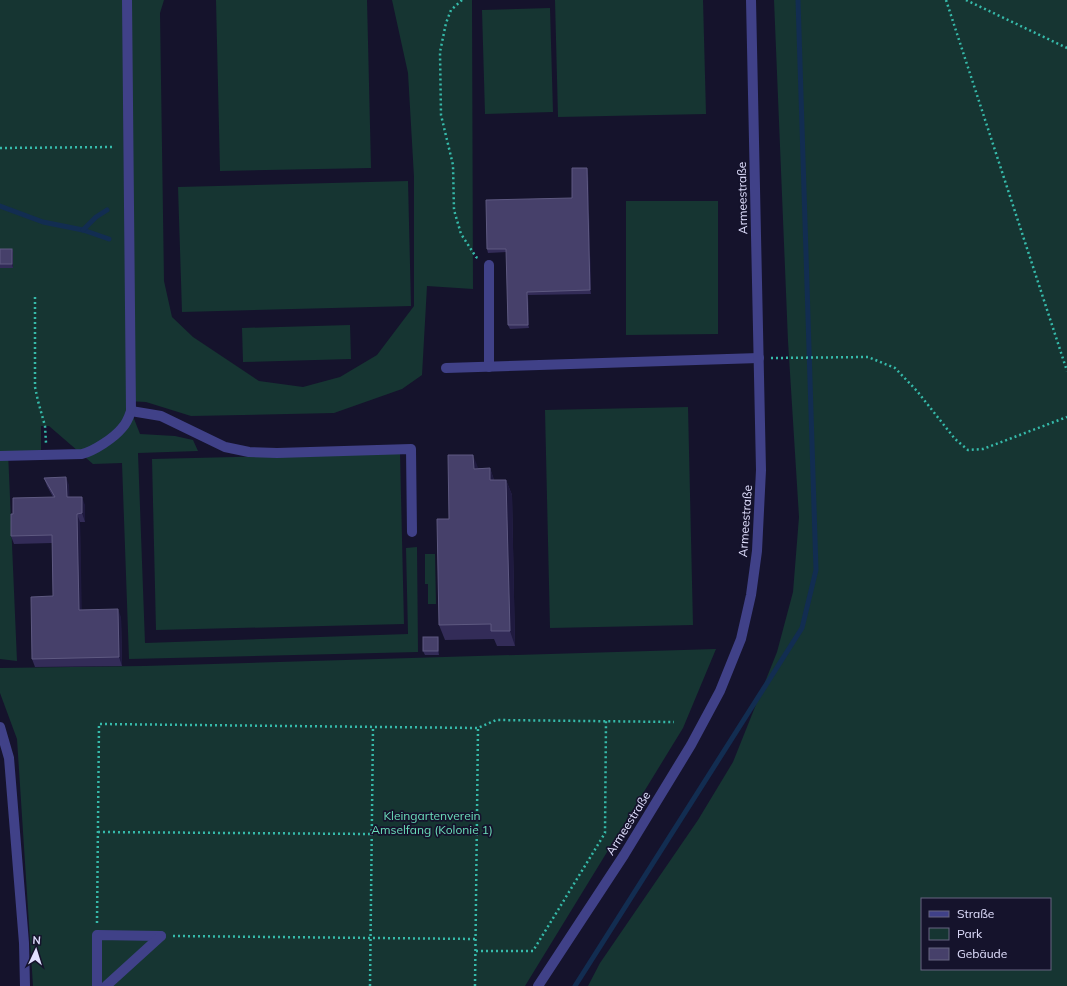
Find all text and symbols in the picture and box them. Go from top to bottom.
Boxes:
street label: Armeestraße [734,162,750,234]
street label: Armeestraße [735,484,755,558]
street label: Armeestraße [602,788,654,858]
park label: Kleingartenverein Amselfang (Kolonie 1) [371,808,493,837]
legend [921,898,1051,970]
text: Straße [957,906,994,921]
text: Park [957,926,983,941]
north arrow [16,930,56,970]
text: N [32,933,41,947]
text: Gebäude [957,946,1007,961]

